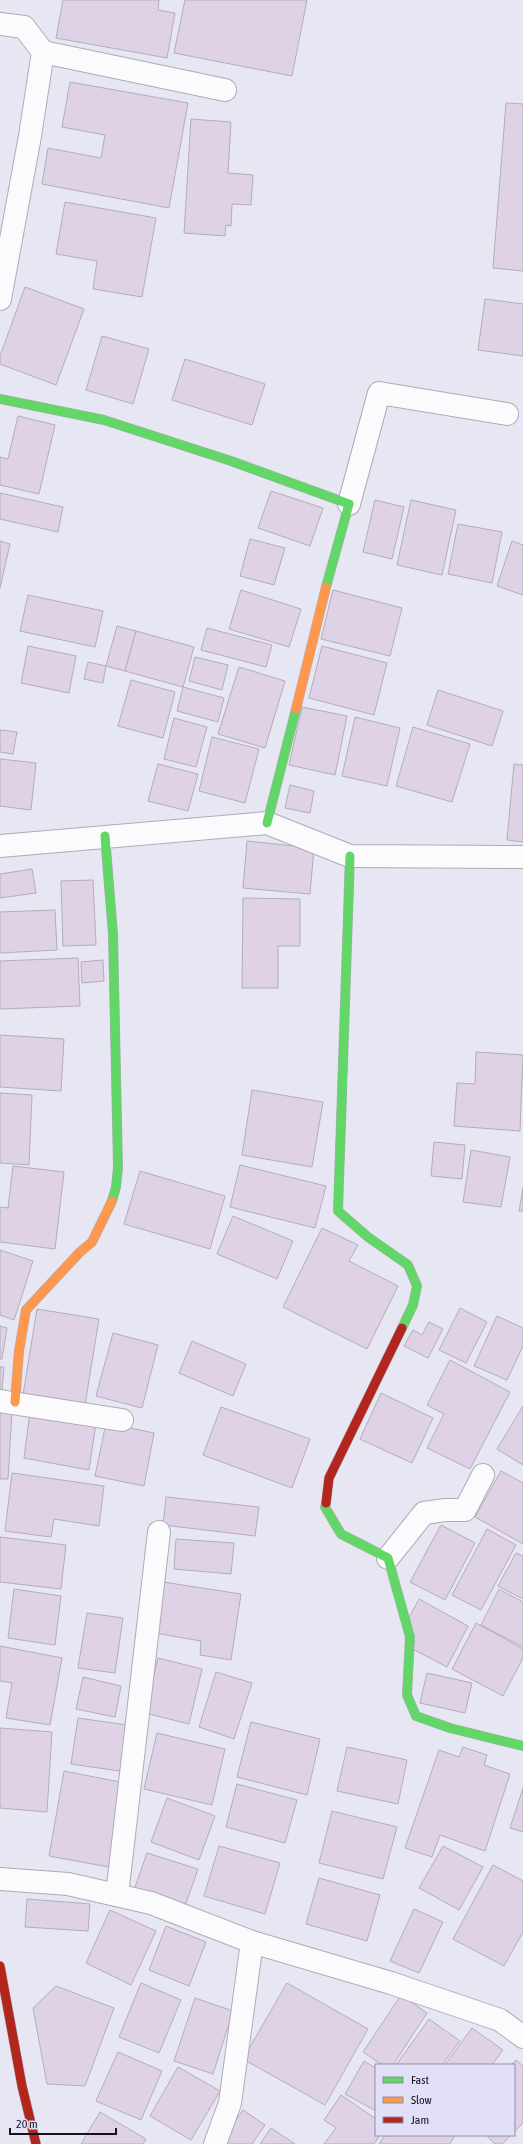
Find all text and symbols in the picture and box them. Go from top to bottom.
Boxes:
legend [375,2064,515,2136]
text: Fast [411,2073,429,2087]
text: Slow [411,2093,432,2107]
scale bar [10,2110,116,2136]
text: Jam [411,2113,429,2127]
text: 20 m [16,2117,38,2131]

